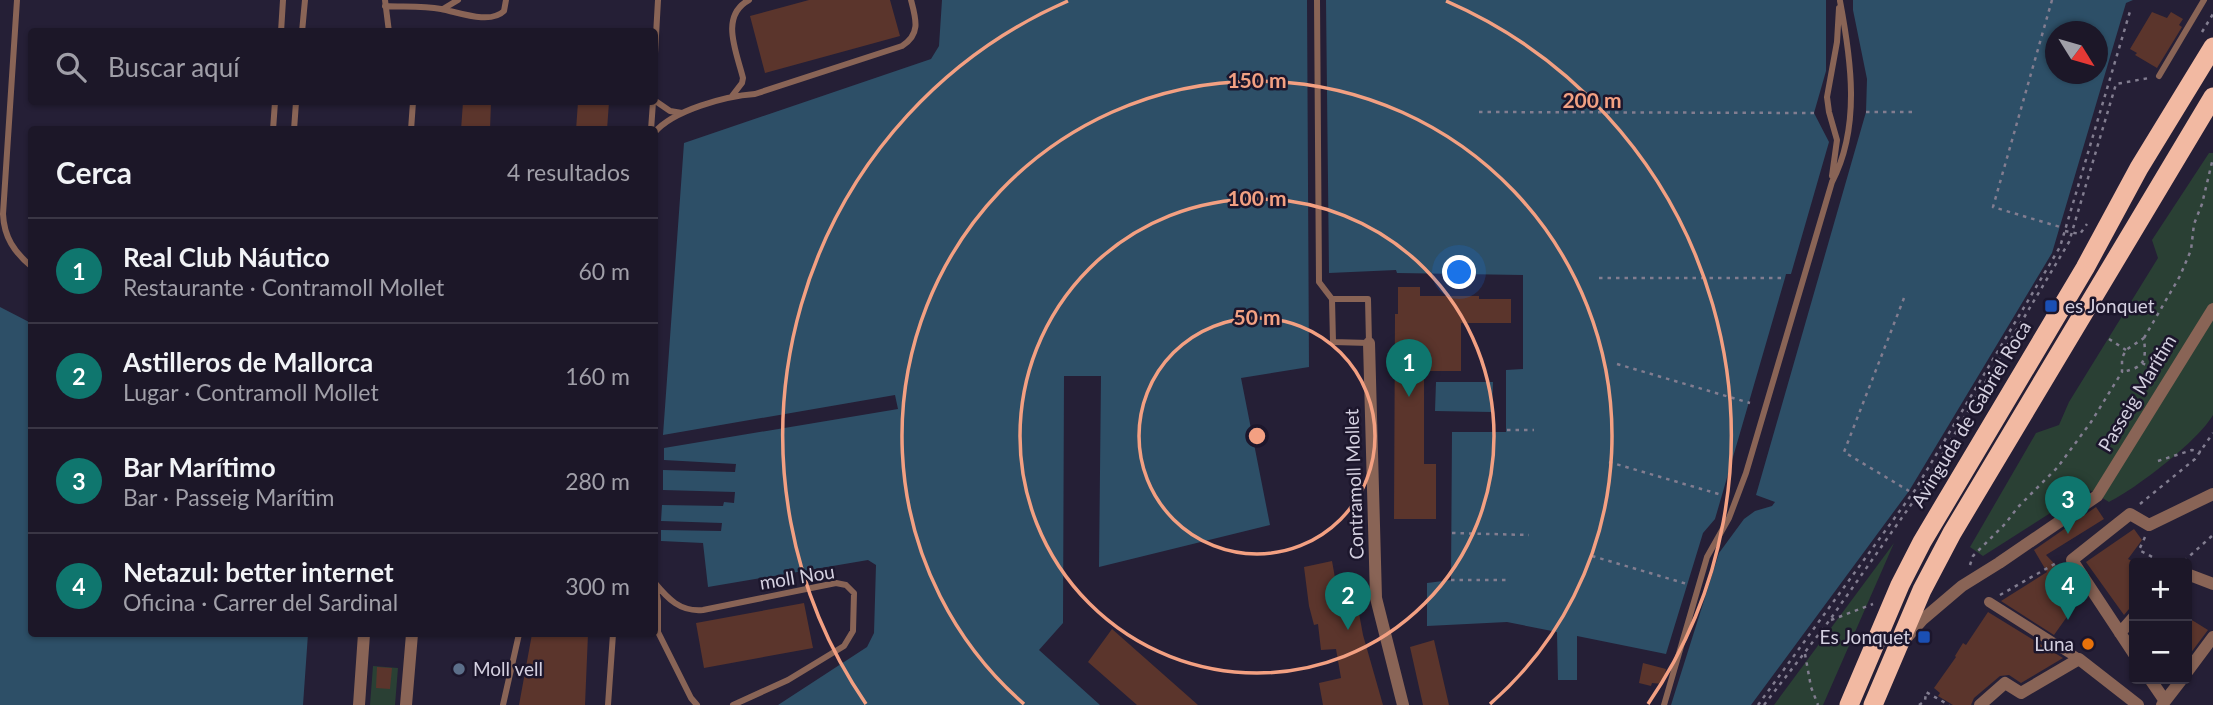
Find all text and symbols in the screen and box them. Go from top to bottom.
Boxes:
north arrow [2045,21,2108,84]
search box [28,28,658,105]
icon: search [52,48,90,86]
text: Buscar aquí [108,51,239,83]
text: 150 m [1227,67,1287,92]
text: 200 m [1562,87,1622,112]
text: Cerca [56,154,132,190]
text: 4 resultados [507,158,630,186]
text: 100 m [1227,185,1287,210]
text: Real Club Náutico [123,241,330,273]
your location [1442,255,1476,289]
text: 1 [72,257,86,285]
text: 60 m [579,257,630,285]
text: Restaurante · Contramoll Mollet [123,273,444,301]
place label: es Jonquet [2065,294,2155,317]
marker: es Jonquet [2043,298,2059,314]
text: 50 m [1233,304,1281,329]
street label: Avinguda de Gabriel Roca [1906,316,2035,511]
street label: Passeig Marítim [2093,330,2180,455]
pin: 1 [1386,339,1432,397]
text: Astilleros de Mallorca [123,346,373,378]
text: 2 [72,362,86,390]
text: 160 m [565,362,630,390]
text: Lugar · Contramoll Mollet [123,378,379,406]
street label: Contramoll Mollet [1339,408,1368,560]
centre of rings [1245,424,1269,448]
text: Bar Marítimo [123,451,276,483]
text: 3 [72,467,86,495]
text: 280 m [565,467,630,495]
pin: 3 [2045,476,2091,534]
text: Bar · Passeig Marítim [123,483,334,511]
text: Netazul: better internet [123,556,394,588]
map controls [2129,558,2192,684]
button: + [2129,558,2192,621]
street label: moll Nou [758,559,836,594]
pin: 4 [2045,562,2091,620]
text: 4 [72,572,86,600]
text: 300 m [565,572,630,600]
pin: 2 [1325,572,1371,630]
text: Oficina · Carrer del Sardinal [123,588,398,616]
button: − [2129,621,2192,684]
place label: Es Jonquet [1820,625,1910,648]
marker: Es Jonquet [1916,629,1932,645]
place label: Luna [2034,632,2074,655]
marker: Luna [2080,636,2096,652]
place label: Moll vell [473,657,543,680]
marker: Moll vell [451,661,467,677]

